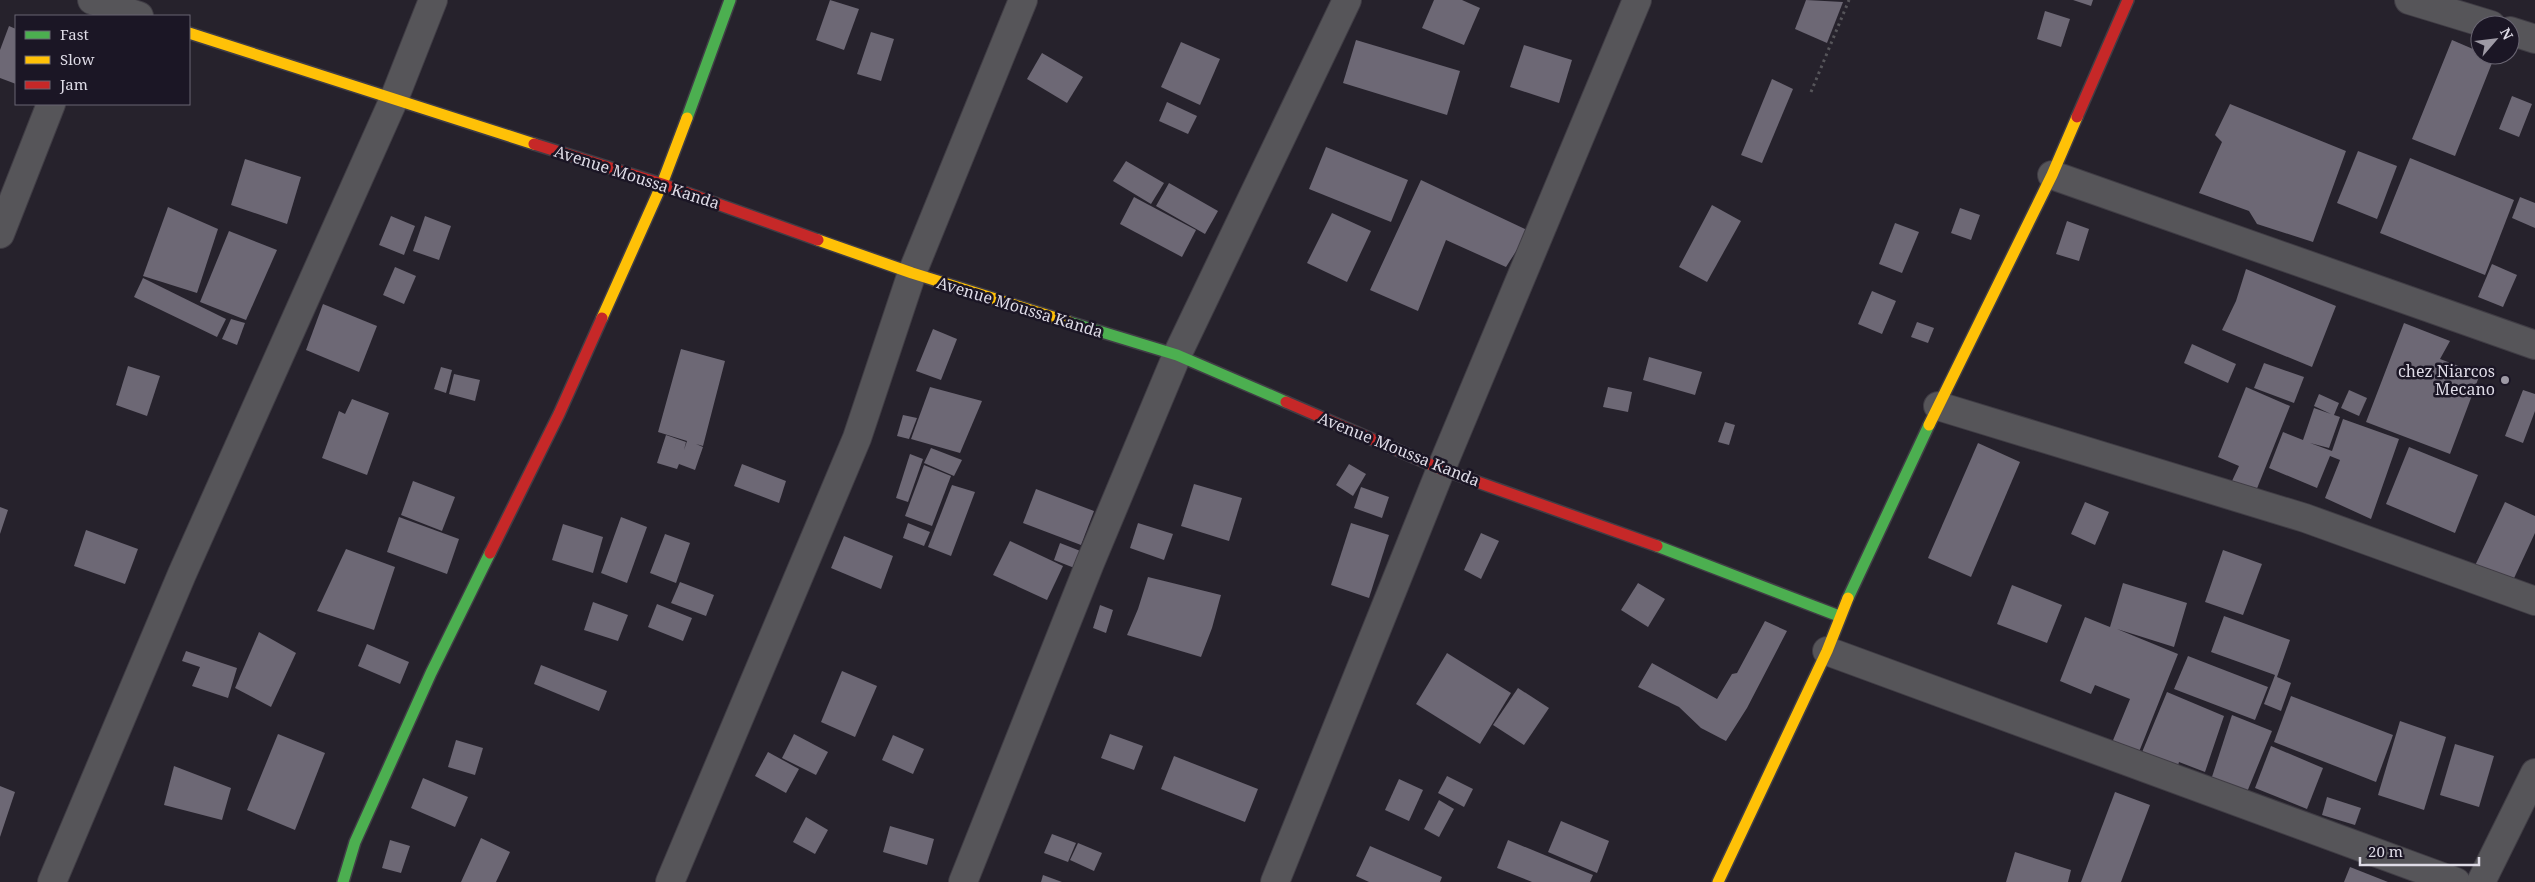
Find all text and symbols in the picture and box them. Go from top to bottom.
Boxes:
legend [15,15,190,105]
north arrow [2470,15,2520,65]
text: Fast [60,24,89,44]
text: N [2496,24,2518,43]
text: Slow [60,49,94,69]
text: Jam [59,74,88,94]
street label: Avenue Moussa Kanda [551,140,723,214]
street label: Avenue Moussa Kanda [934,271,1106,343]
place label: chez Niarcos Mecano [2398,360,2495,400]
marker: chez Niarcos Mecano [2499,374,2511,386]
street label: Avenue Moussa Kanda [1315,406,1483,492]
scale bar [2360,834,2479,866]
text: 20 m [2368,841,2403,861]

